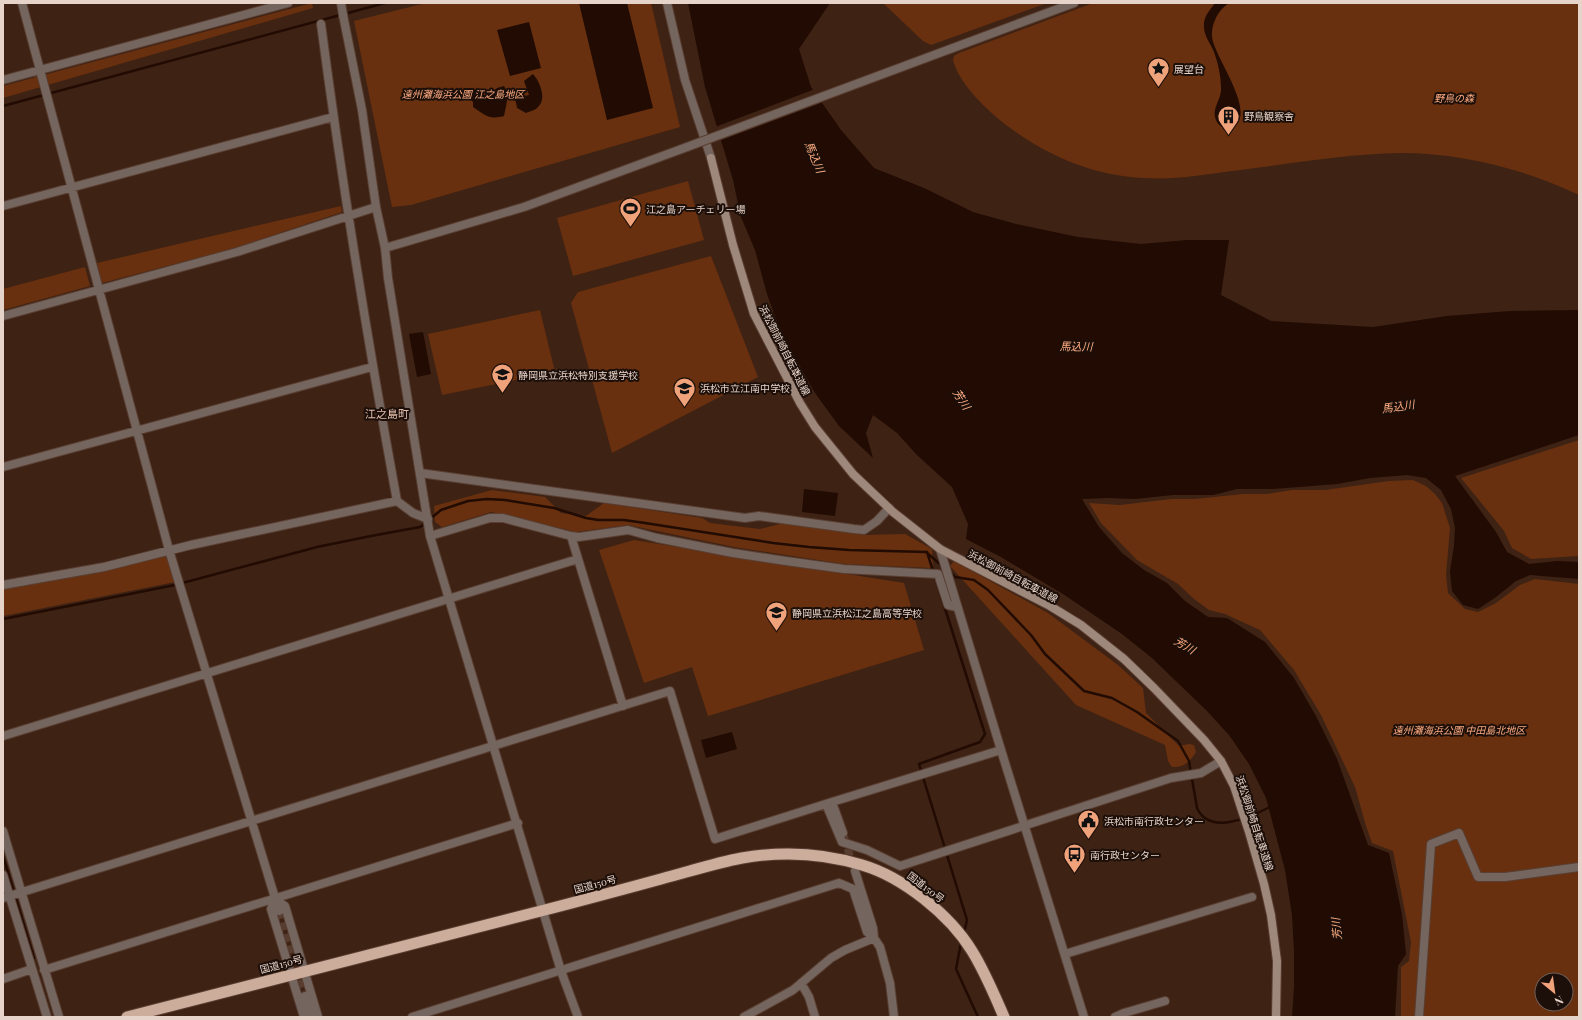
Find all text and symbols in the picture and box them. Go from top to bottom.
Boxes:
place icon: 展望台 [1145,56,1171,89]
place label: 展望台 [1174,62,1204,76]
park label: 遠州灘海浜公園 江之島地区 [402,87,526,101]
park label: 野鳥の森 [1434,91,1475,105]
building icon: 野鳥観察舎 [1216,103,1242,136]
place label: 野鳥観察舎 [1244,109,1294,123]
water label: 馬込川 [802,139,829,176]
sports icon: 江之島アーチェリー場 [617,196,643,229]
place label: 江之島アーチェリー場 [646,202,745,216]
street label: 浜松御前崎自転車道線 [756,302,814,398]
water label: 馬込川 [1059,338,1094,354]
school or university icon: 静岡県立浜松特別支援学校 [489,362,515,395]
place label: 静岡県立浜松特別支援学校 [518,368,638,382]
school or university icon: 浜松市立江南中学校 [672,375,698,408]
place label: 浜松市立江南中学校 [700,381,790,395]
water label: 芳川 [950,386,975,413]
water label: 馬込川 [1381,396,1416,416]
district label: 江之島町 [365,406,409,421]
street label: 浜松御前崎自転車道線 [966,546,1060,606]
school or university icon: 静岡県立浜松江之島高等学校 [764,600,790,633]
place label: 静岡県立浜松江之島高等学校 [792,606,922,620]
water label: 芳川 [1172,633,1199,658]
park label: 遠州灘海浜公園 中田島北地区 [1393,723,1527,737]
street label: 浜松御前崎自転車道線 [1233,773,1277,873]
public building icon: 浜松市南行政センター [1076,808,1102,841]
place label: 浜松市南行政センター [1104,814,1204,828]
bus stop icon: 南行政センター [1062,842,1088,875]
place label: 南行政センター [1090,848,1160,862]
street label: 国道150号 [904,868,948,906]
street label: 国道150号 [572,872,618,896]
water label: 芳川 [1327,916,1344,941]
street label: 国道150号 [258,952,304,976]
north arrow [1534,972,1574,1012]
text: N [1552,993,1566,1010]

